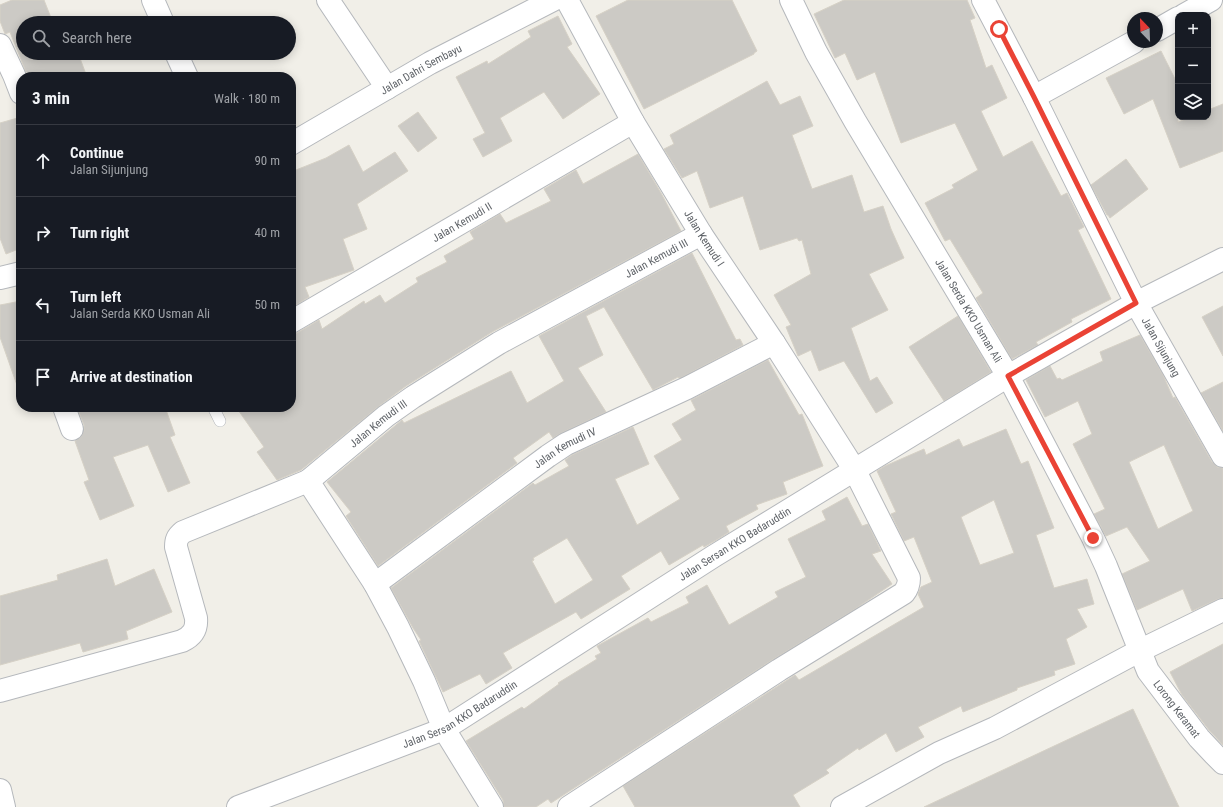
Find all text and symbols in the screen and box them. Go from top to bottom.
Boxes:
north arrow [1127,12,1163,48]
map controls [1175,12,1211,120]
button: + [1175,12,1211,48]
search box [16,16,296,60]
route start [990,20,1008,38]
icon: search [30,27,52,49]
text: Search here [62,29,132,47]
street label: Jalan Dahri Sembayu [378,42,464,98]
button: − [1175,48,1211,84]
button: layers [1175,84,1211,120]
text: 3 min [32,88,70,108]
text: Walk · 180 m [214,91,280,106]
text: Continue [70,144,124,162]
icon: ahead [32,150,54,172]
text: 90 m [254,153,280,168]
text: Jalan Sijunjung [70,162,148,177]
street label: Jalan Kemudi II [430,200,494,245]
street label: Jalan Kemudi I [681,208,727,269]
icon: right [32,222,54,244]
text: Turn right [70,224,129,242]
text: 40 m [254,225,280,240]
street label: Jalan Kemudi III [623,236,690,281]
street label: Jalan Serda KKO Usman Ali [932,257,1004,365]
text: Turn left [70,288,121,306]
icon: left [32,294,54,316]
text: 50 m [254,297,280,312]
text: Jalan Serda KKO Usman Ali [70,306,210,321]
street label: Jalan Sijunjung [1139,315,1183,379]
icon: arrive [32,366,54,388]
text: Arrive at destination [70,368,193,386]
street label: Jalan Kemudi III [347,397,410,451]
street label: Jalan Kemudi IV [531,425,598,471]
street label: Jalan Sersan KKO Badaruddin [677,505,793,584]
route end [1084,529,1102,547]
street label: Jalan Sersan KKO Badaruddin [401,678,520,751]
street label: Lorong Keramat [1150,678,1203,741]

